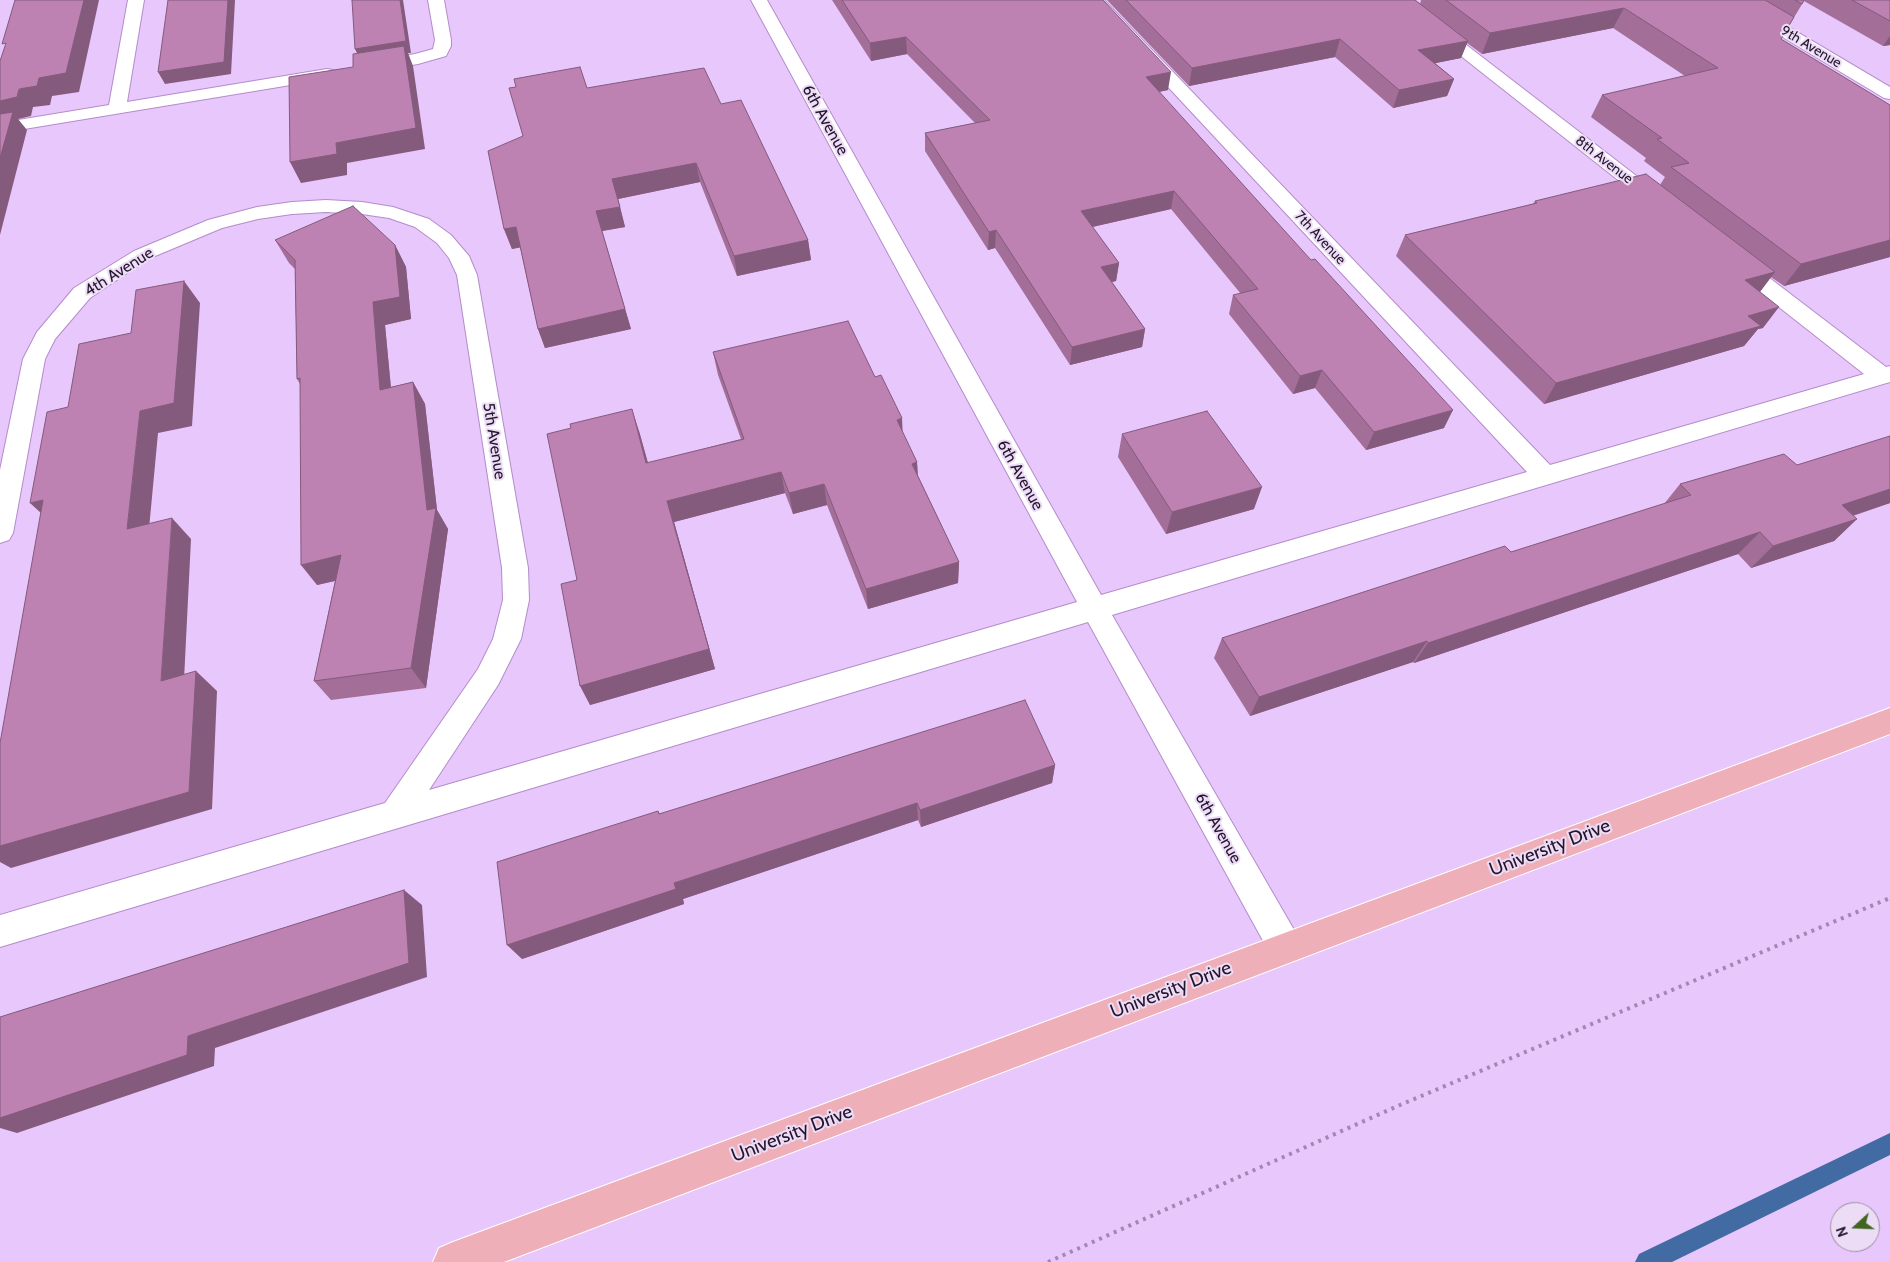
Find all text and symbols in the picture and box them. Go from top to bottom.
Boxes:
street label: 9th Avenue [1778,22,1844,72]
street label: 6th Avenue [798,81,852,159]
street label: 8th Avenue [1572,132,1636,188]
street label: 7th Avenue [1291,208,1349,268]
street label: 4th Avenue [81,243,157,301]
street label: 5th Avenue [478,401,510,481]
street label: 6th Avenue [993,436,1047,514]
street label: 6th Avenue [1191,789,1245,867]
street label: University Drive [1486,814,1614,882]
street label: University Drive [1107,956,1235,1024]
street label: University Drive [728,1100,856,1168]
north arrow [1830,1202,1880,1252]
text: N [1832,1224,1852,1240]

